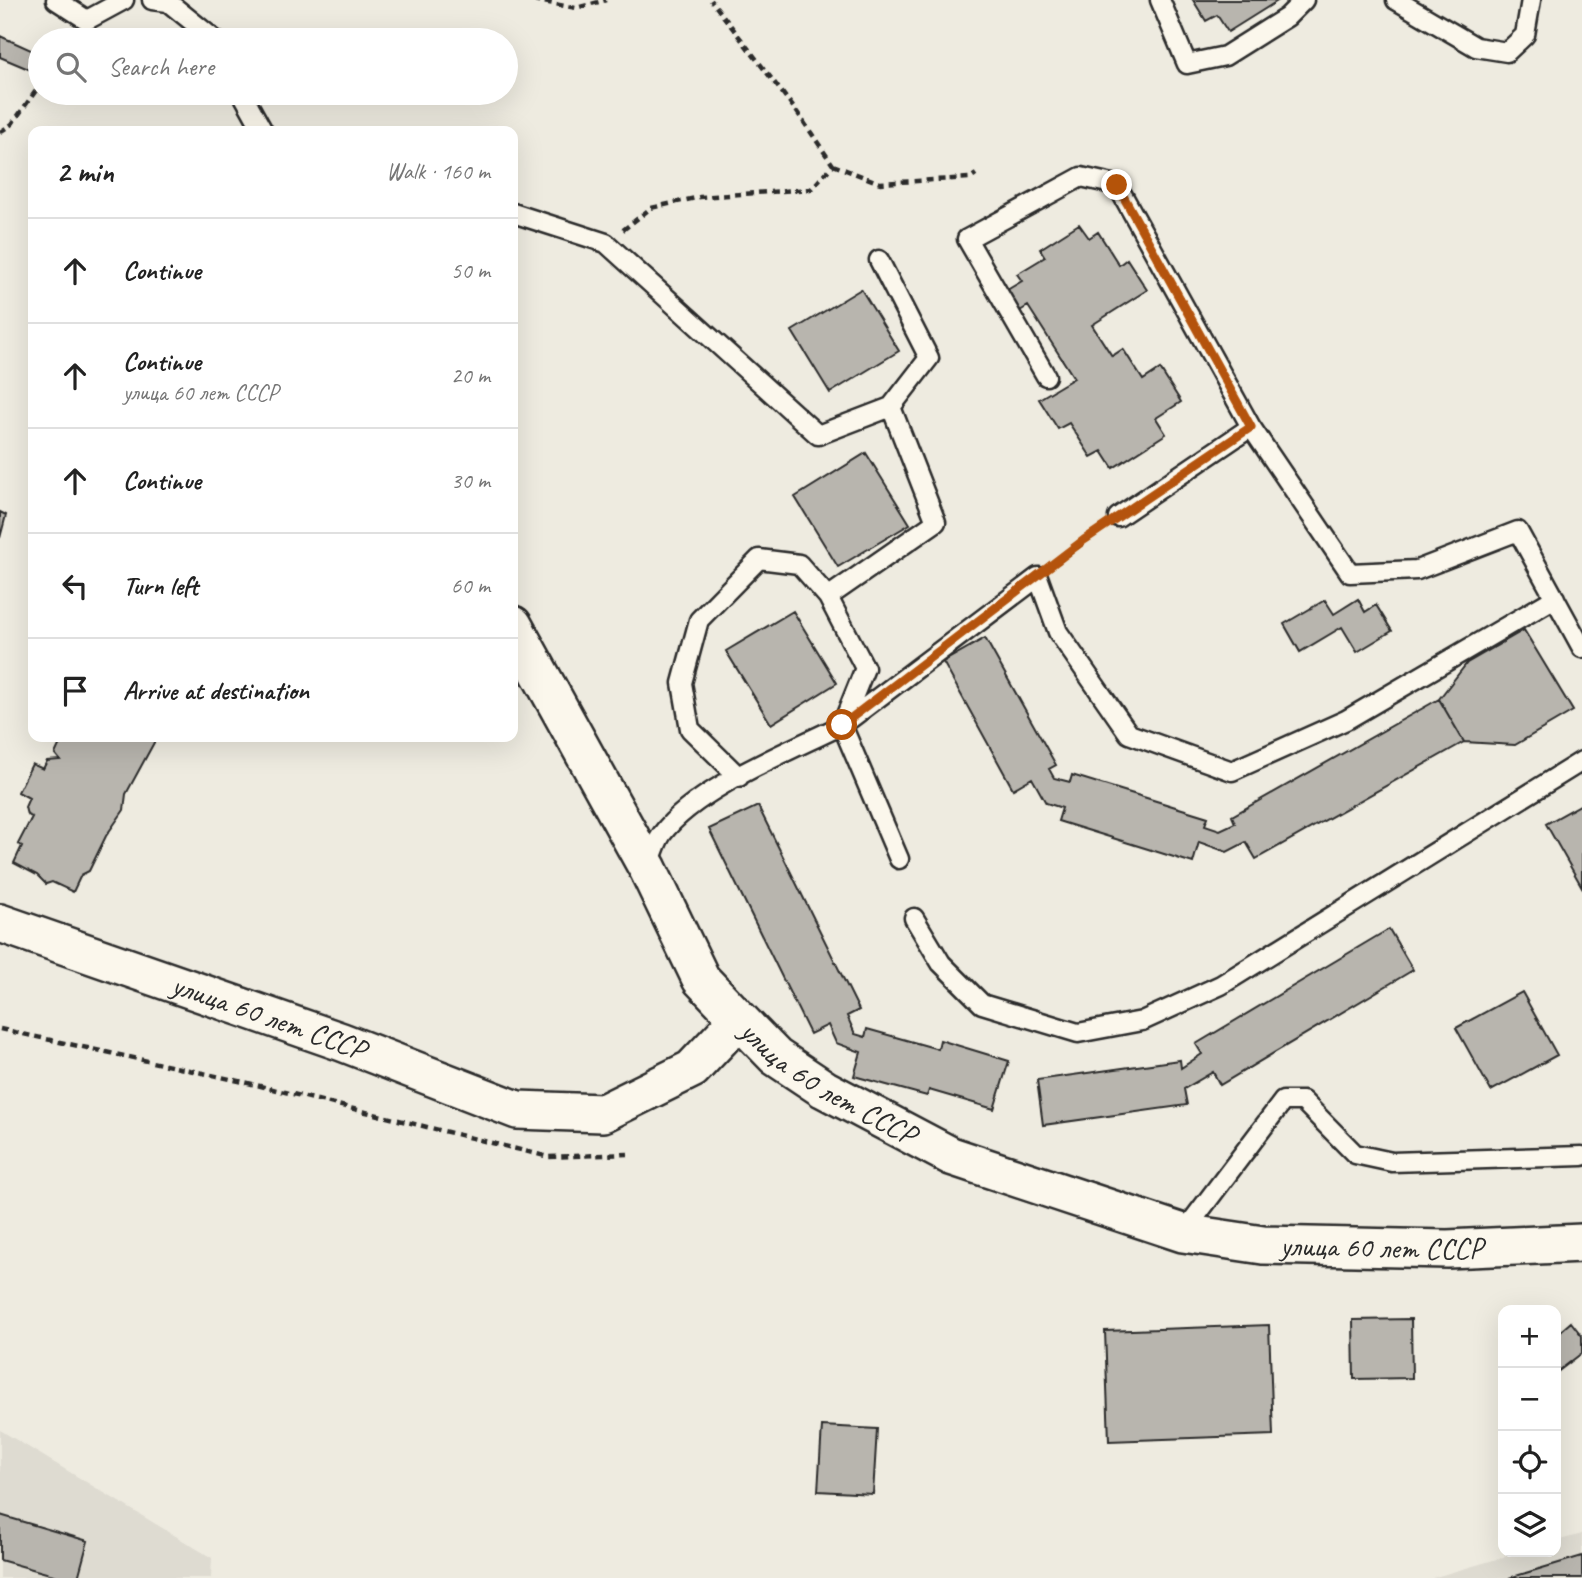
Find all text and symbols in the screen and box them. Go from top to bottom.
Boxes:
search box [28,28,518,105]
icon: search [52,48,90,86]
text: Search here [108,50,214,83]
text: 2 min [56,153,113,191]
text: Walk · 160 m [386,157,490,186]
route end [1101,169,1132,200]
icon: ahead [56,252,94,290]
text: Continue [123,254,201,287]
text: 50 m [451,256,490,285]
text: Continue [123,345,201,378]
icon: ahead [56,357,94,395]
text: 20 m [451,361,490,390]
text: улица 60 лет СССР [123,378,278,407]
icon: ahead [56,462,94,500]
text: Continue [123,464,201,497]
text: 30 m [451,466,490,495]
icon: left [56,567,94,605]
text: Turn left [123,569,198,602]
text: 60 m [451,571,490,600]
icon: arrive [56,672,94,710]
text: Arrive at destination [123,674,309,707]
route start [826,709,857,740]
street label: улица 60 лет СССР [165,965,375,1070]
street label: улица 60 лет СССР [731,1011,926,1155]
street label: улица 60 лет СССР [1278,1226,1488,1268]
map controls [1498,1305,1561,1557]
button: + [1498,1305,1561,1368]
button: − [1498,1368,1561,1431]
button: locate [1498,1431,1561,1494]
button: layers [1498,1494,1561,1557]

